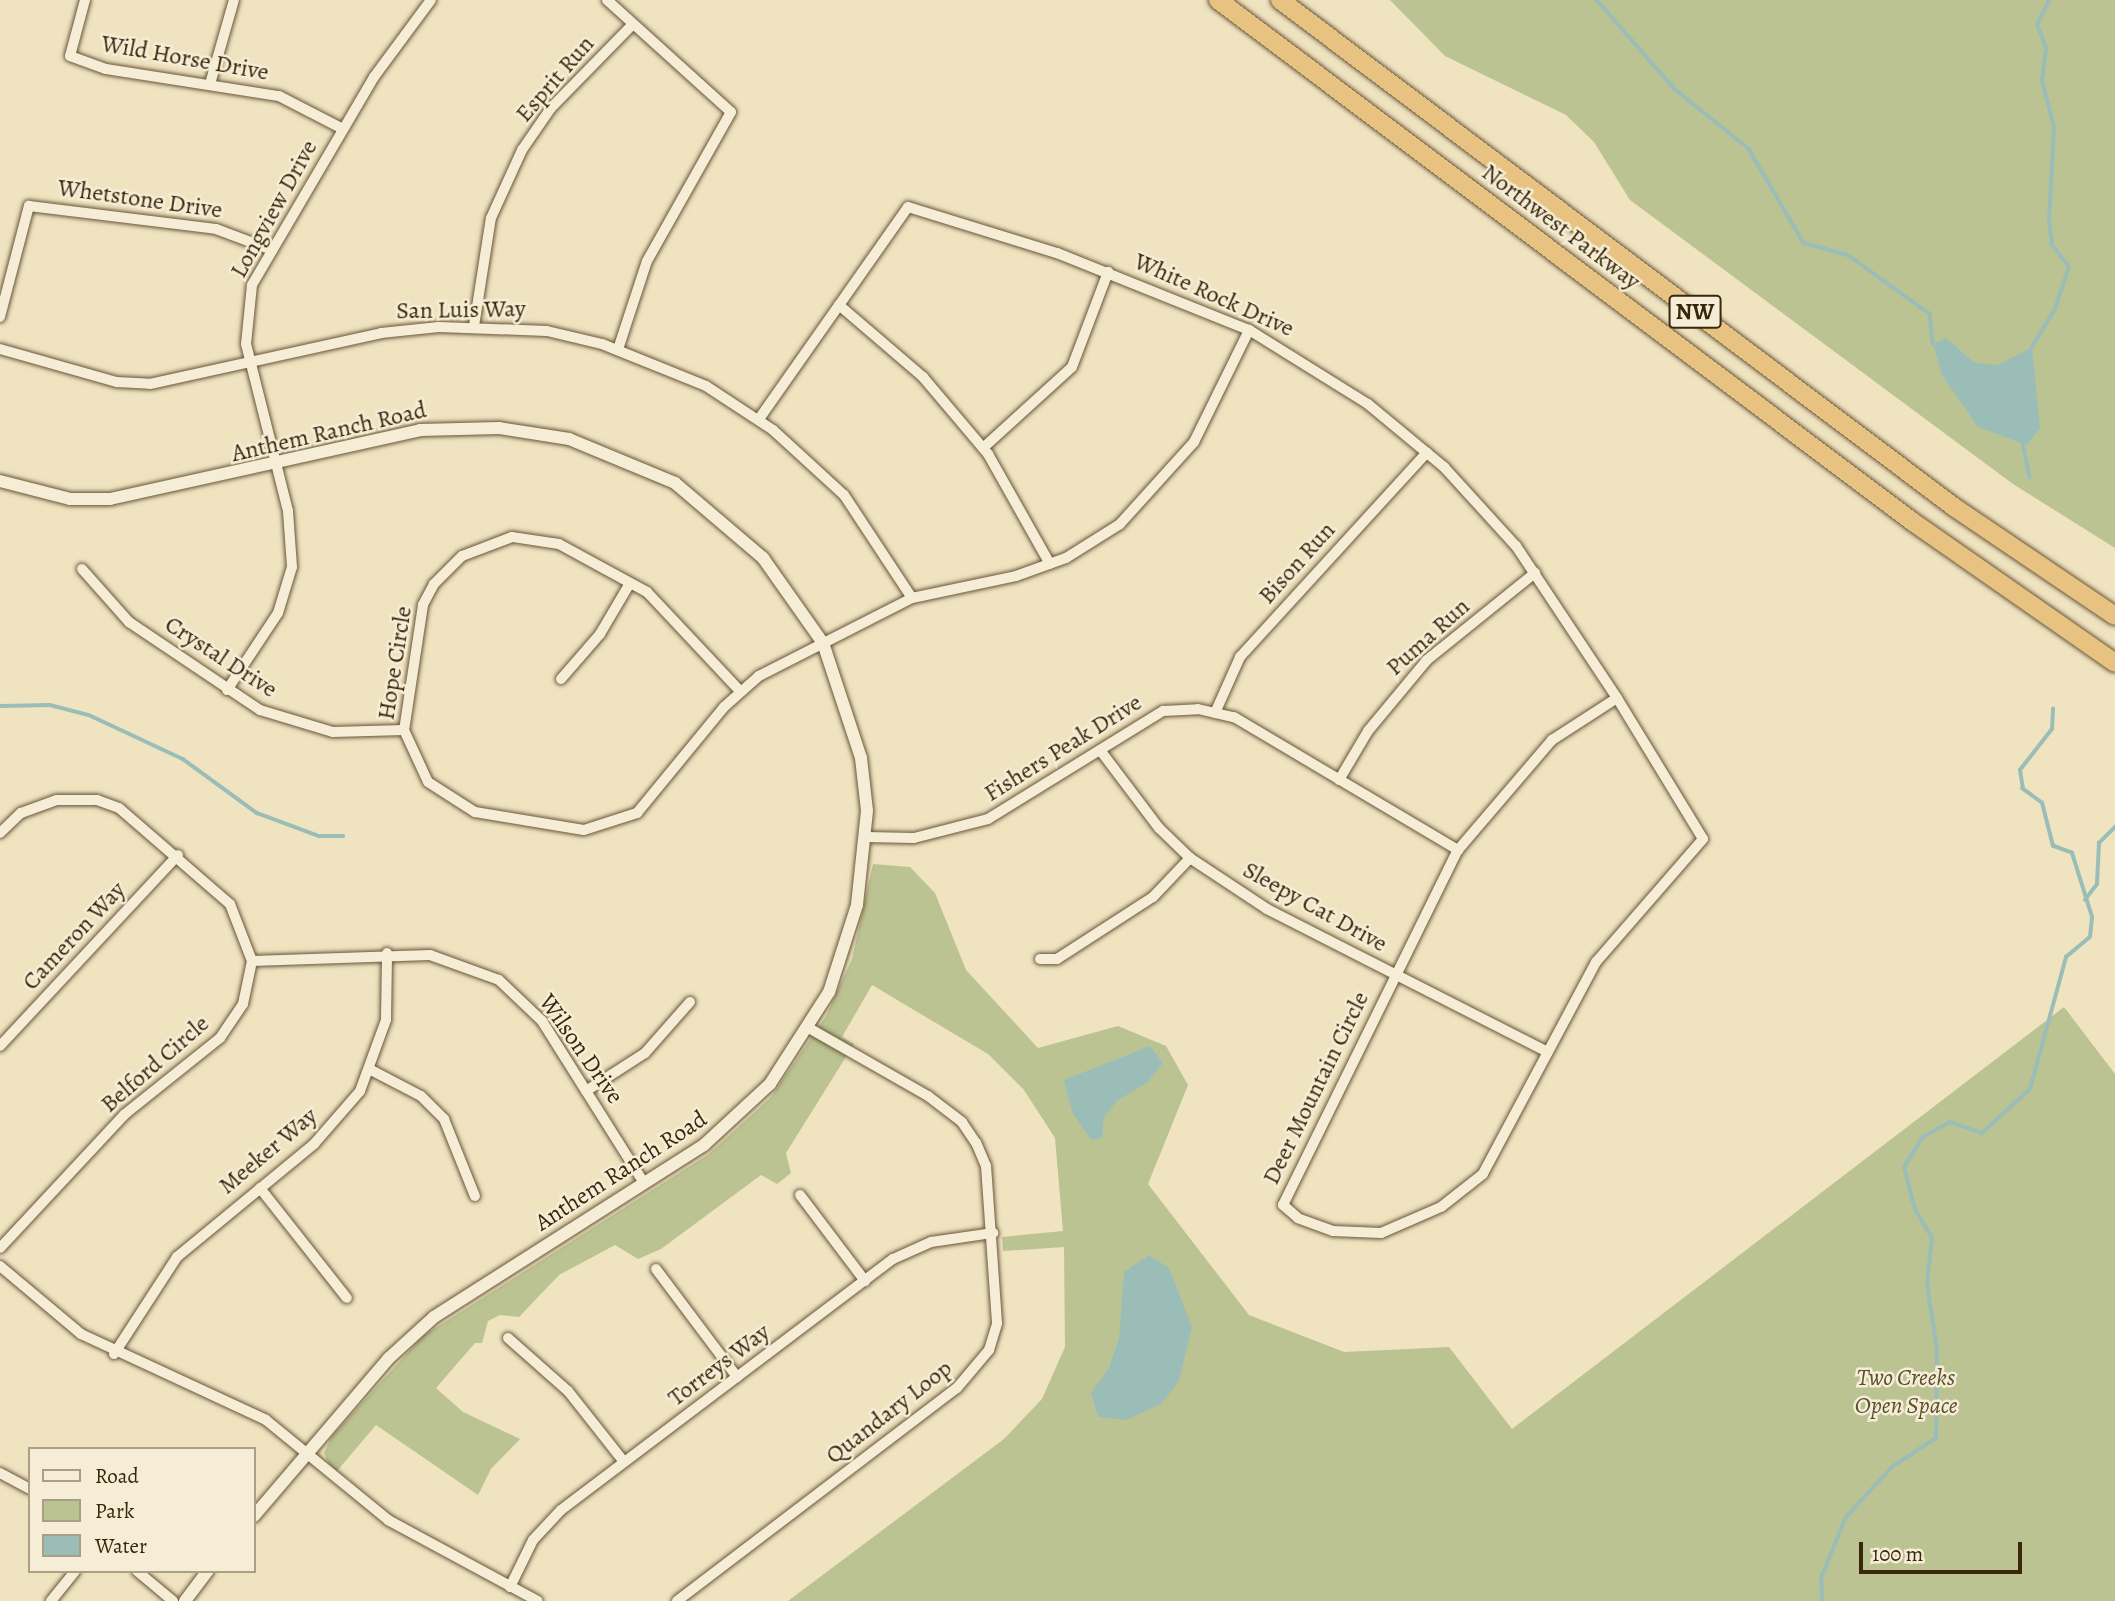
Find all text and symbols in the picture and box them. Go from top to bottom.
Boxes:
street label: Wild Horse Drive [99,29,271,87]
street label: Esprit Run [510,30,600,128]
street label: Longview Drive [224,135,324,283]
street label: Northwest Parkway [1476,158,1646,296]
street label: Whetstone Drive [56,173,224,225]
street label: White Rock Drive [1130,247,1298,343]
road number: NW [1667,292,1723,332]
street label: San Luis Way [396,294,526,326]
street label: Anthem Ranch Road [229,396,429,468]
street label: Bison Run [1253,516,1341,610]
street label: Puma Run [1380,592,1476,682]
street label: Hope Circle [372,604,418,722]
street label: Crystal Drive [159,610,283,704]
street label: Fishers Peak Drive [979,688,1147,808]
street label: Sleepy Cat Drive [1238,856,1392,958]
street label: Cameron Way [17,876,131,996]
street label: Deer Mountain Circle [1257,987,1375,1189]
street label: Wilson Drive [533,989,629,1109]
street label: Belford Circle [95,1009,215,1119]
street label: Meeker Way [213,1102,323,1200]
street label: Anthem Ranch Road [530,1105,712,1237]
street label: Torreys Way [663,1318,775,1412]
street label: Quandary Loop [820,1354,958,1470]
park label: Two Creeks Open Space [1855,1364,1957,1420]
legend [28,1447,256,1573]
text: Road [95,1462,139,1490]
text: Park [95,1497,134,1525]
scale bar [1863,1528,2026,1572]
text: Water [95,1532,147,1560]
text: 100 m [1872,1540,1923,1568]

